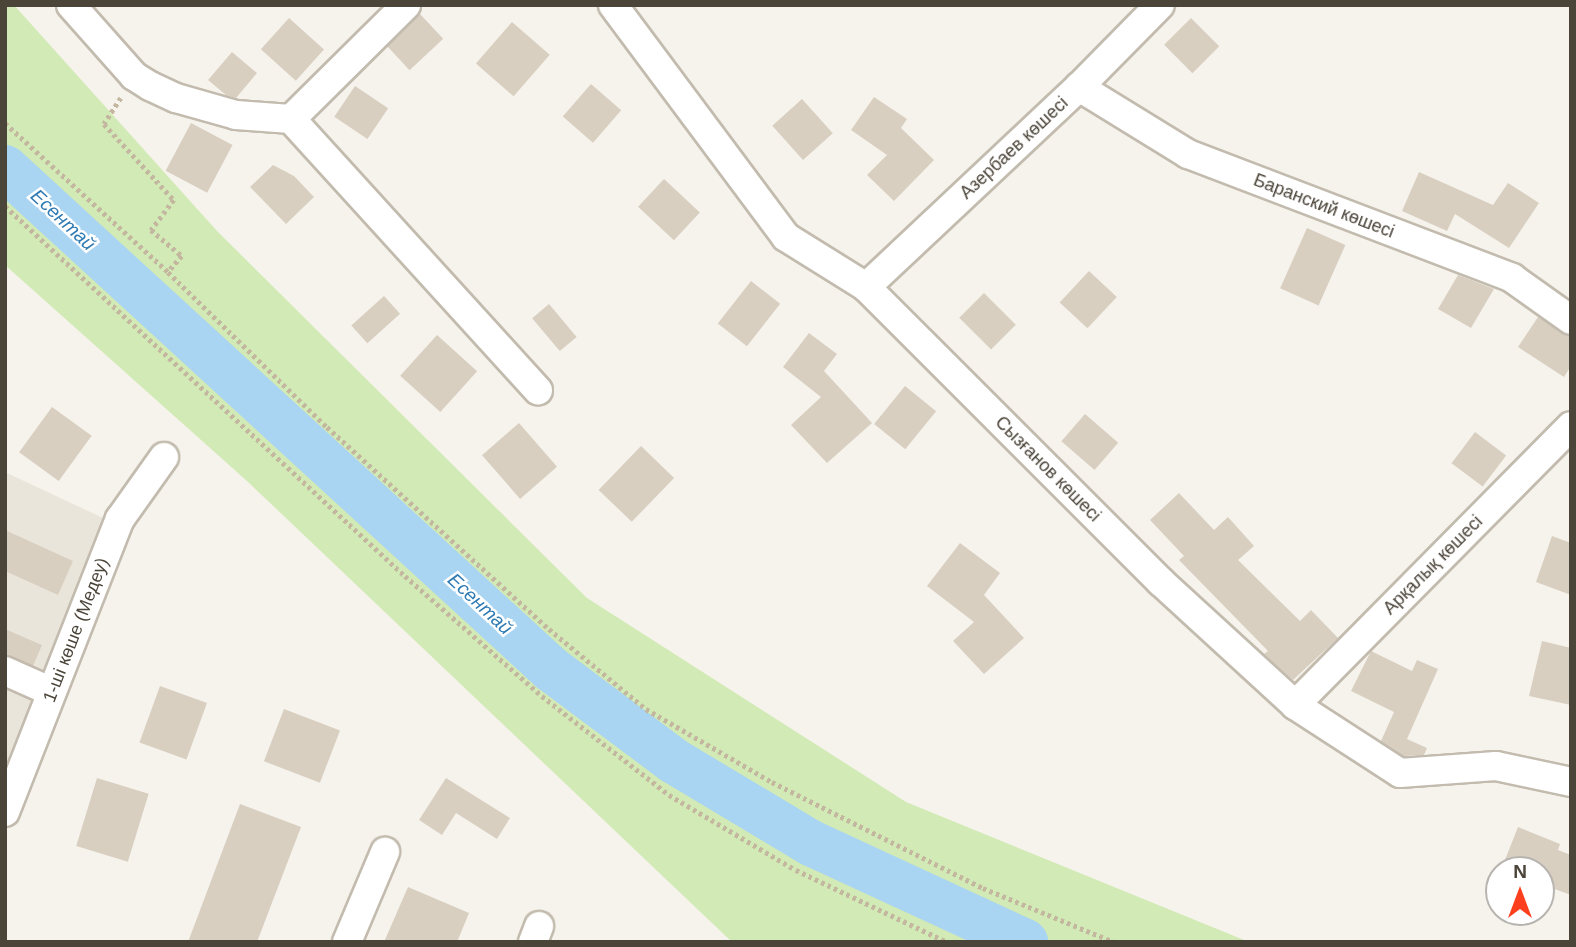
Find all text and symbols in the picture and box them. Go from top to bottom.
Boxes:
street label: Азербаев көшесі [955,92,1073,204]
street label: Баранский көшесі [1251,169,1397,243]
water label: Есентай [26,184,100,256]
street label: Сызғанов көшесі [991,412,1105,526]
street label: Арқалық көшесі [1379,511,1487,619]
street label: 1-ші көше (Медеу) [39,555,113,705]
water label: Есентай [443,568,517,640]
north arrow [1485,856,1555,926]
text: N [1513,861,1527,882]

